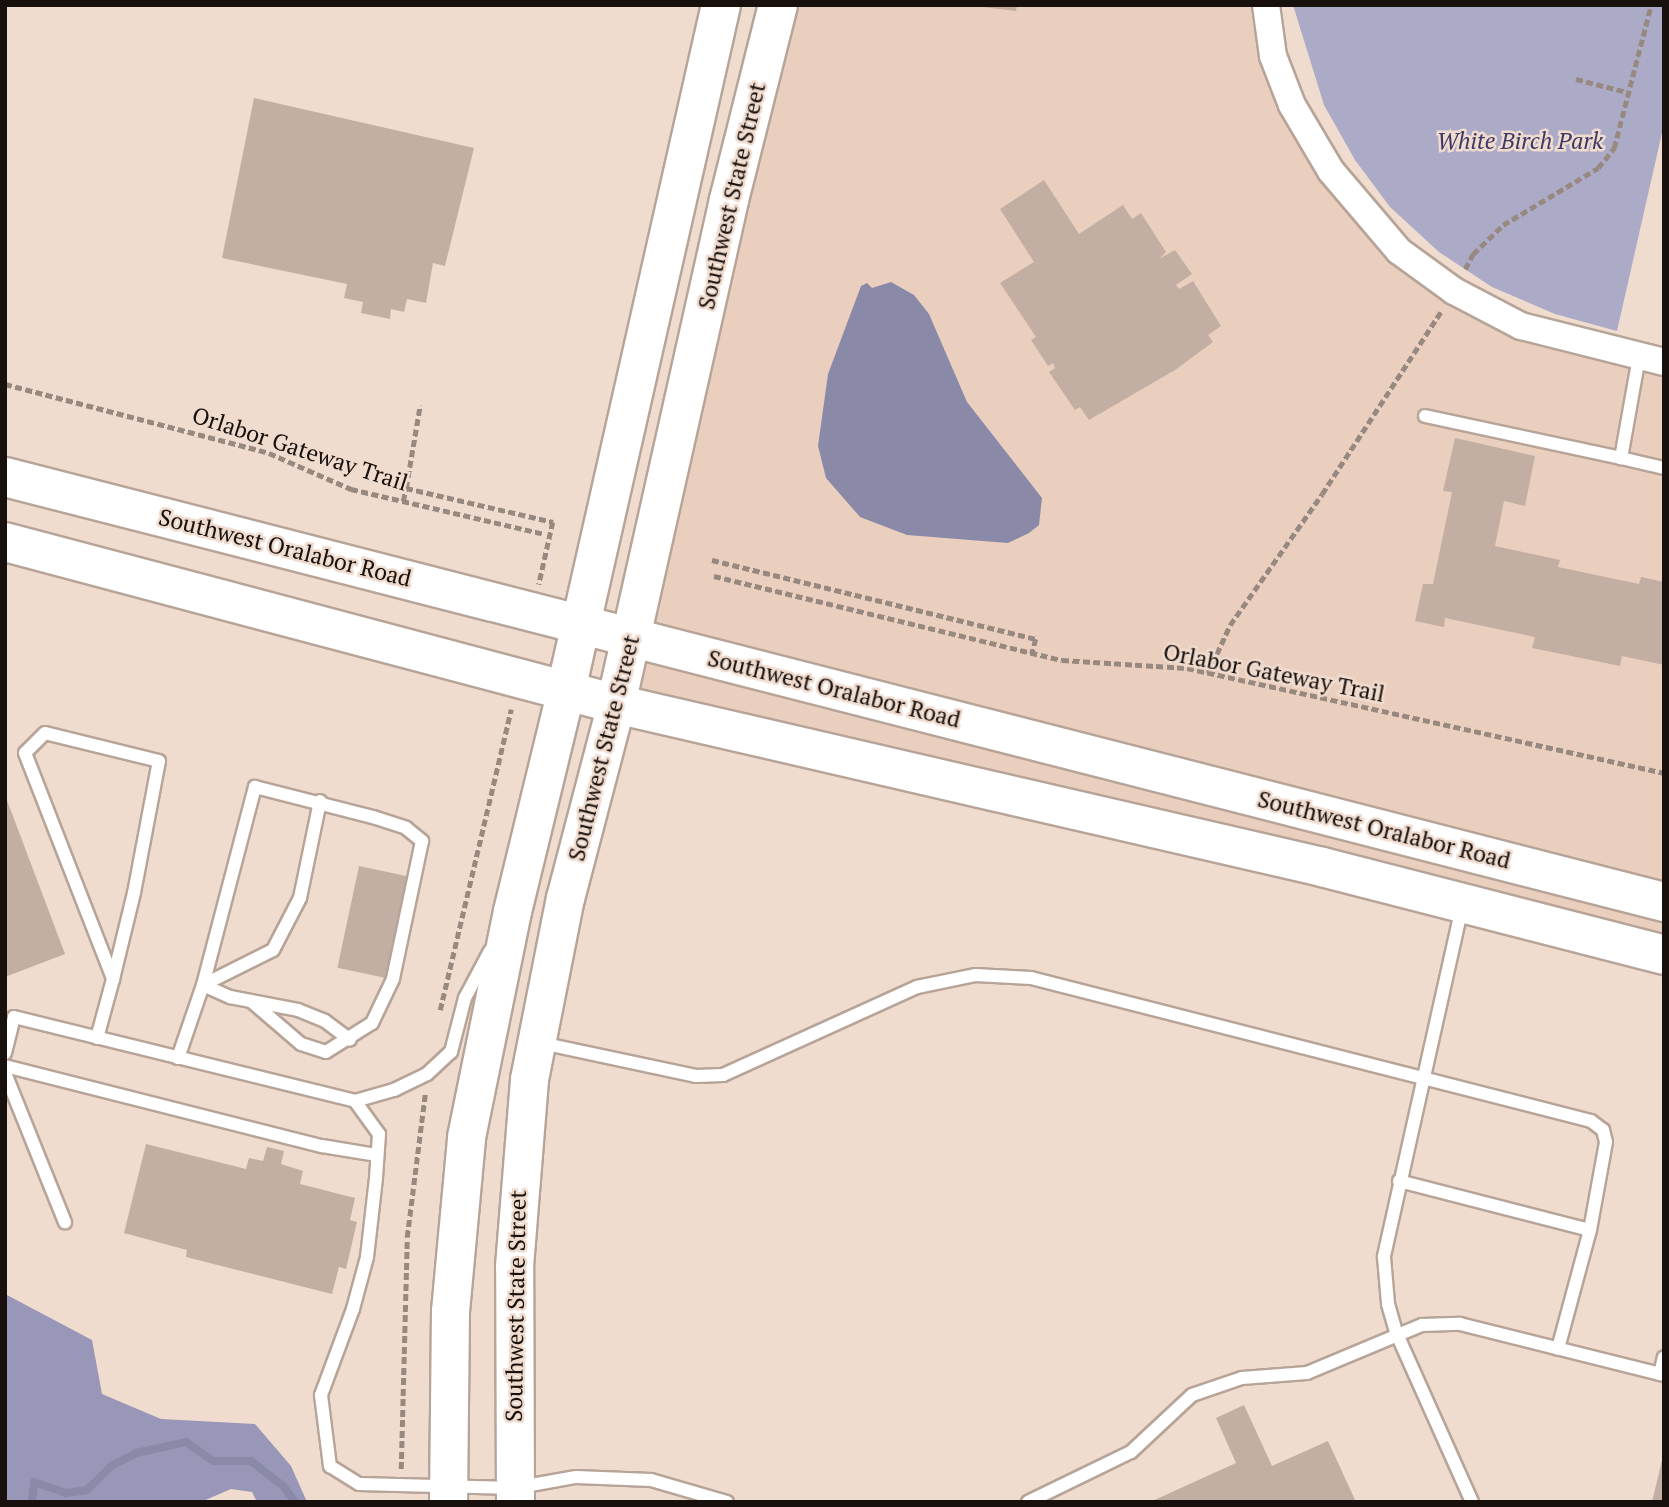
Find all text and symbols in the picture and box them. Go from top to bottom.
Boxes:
street label: Southwest State Street [692,80,772,312]
park label: White Birch Park [1437,127,1603,155]
street label: Orlabor Gateway Trail [189,401,411,497]
street label: Southwest Oralabor Road [156,503,414,593]
street label: Southwest State Street [563,632,645,864]
street label: Orlabor Gateway Trail [1161,638,1387,708]
street label: Southwest Oralabor Road [705,644,963,734]
street label: Southwest Oralabor Road [1255,785,1513,875]
street label: Southwest State Street [500,1190,532,1422]

